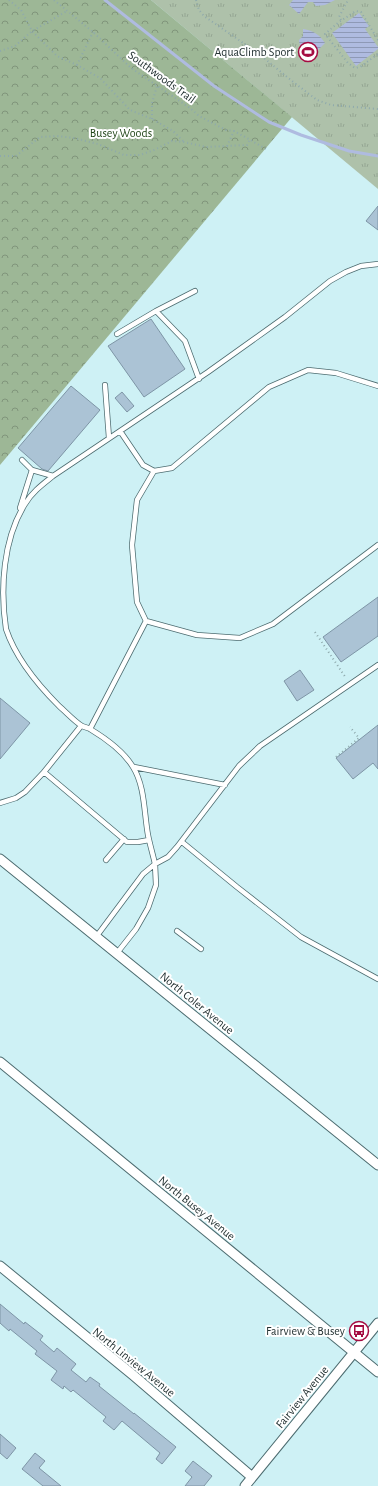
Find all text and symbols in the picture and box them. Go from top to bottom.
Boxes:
sports icon: AquaClimb Sport [297,41,319,63]
place label: AquaClimb Sport [215,46,294,58]
street label: Southwoods Trail [126,49,198,105]
park label: Busey Woods [90,127,152,140]
street label: North Coler Avenue [158,970,236,1036]
street label: North Busey Avenue [156,1174,237,1243]
bus stop icon: Fairview & Busey [348,1320,370,1342]
street label: North Linview Avenue [91,1325,177,1399]
place label: Fairview & Busey [266,1325,345,1338]
street label: Fairview Avenue [273,1364,331,1430]

